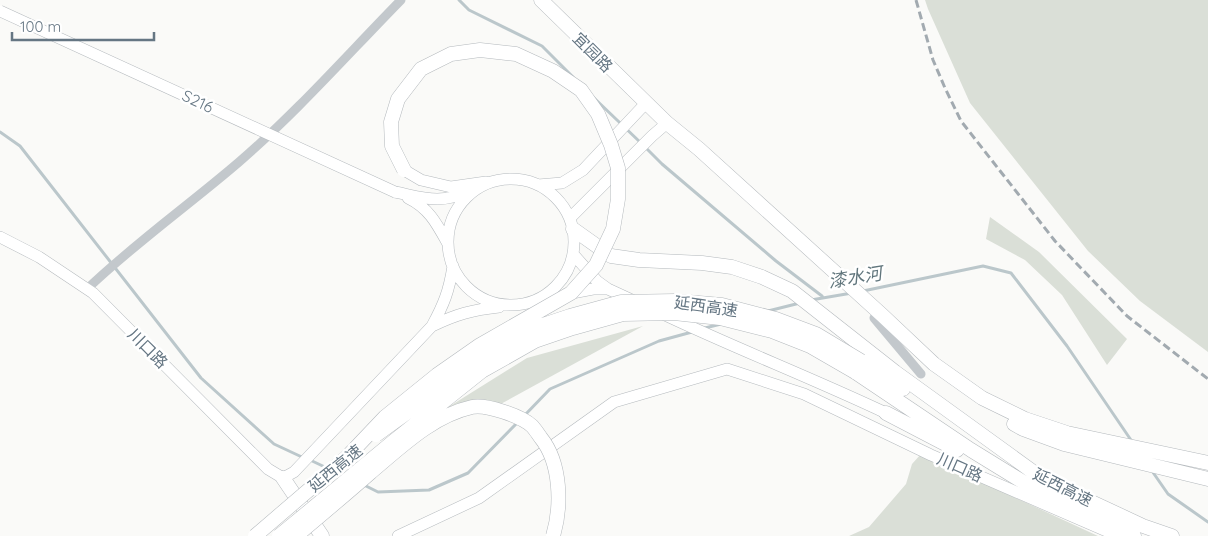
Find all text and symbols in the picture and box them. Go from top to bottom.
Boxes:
scale bar [12,10,155,42]
text: 100 m [20,17,61,36]
street label: 宜园路 [569,28,617,76]
street label: S216 [179,85,217,117]
water label: 漆水河 [827,261,886,293]
street label: 延西高速 [673,292,739,320]
street label: 川口路 [124,324,172,372]
street label: 延西高速 [304,440,366,496]
street label: 川口路 [934,448,986,486]
street label: 延西高速 [1030,464,1096,510]

